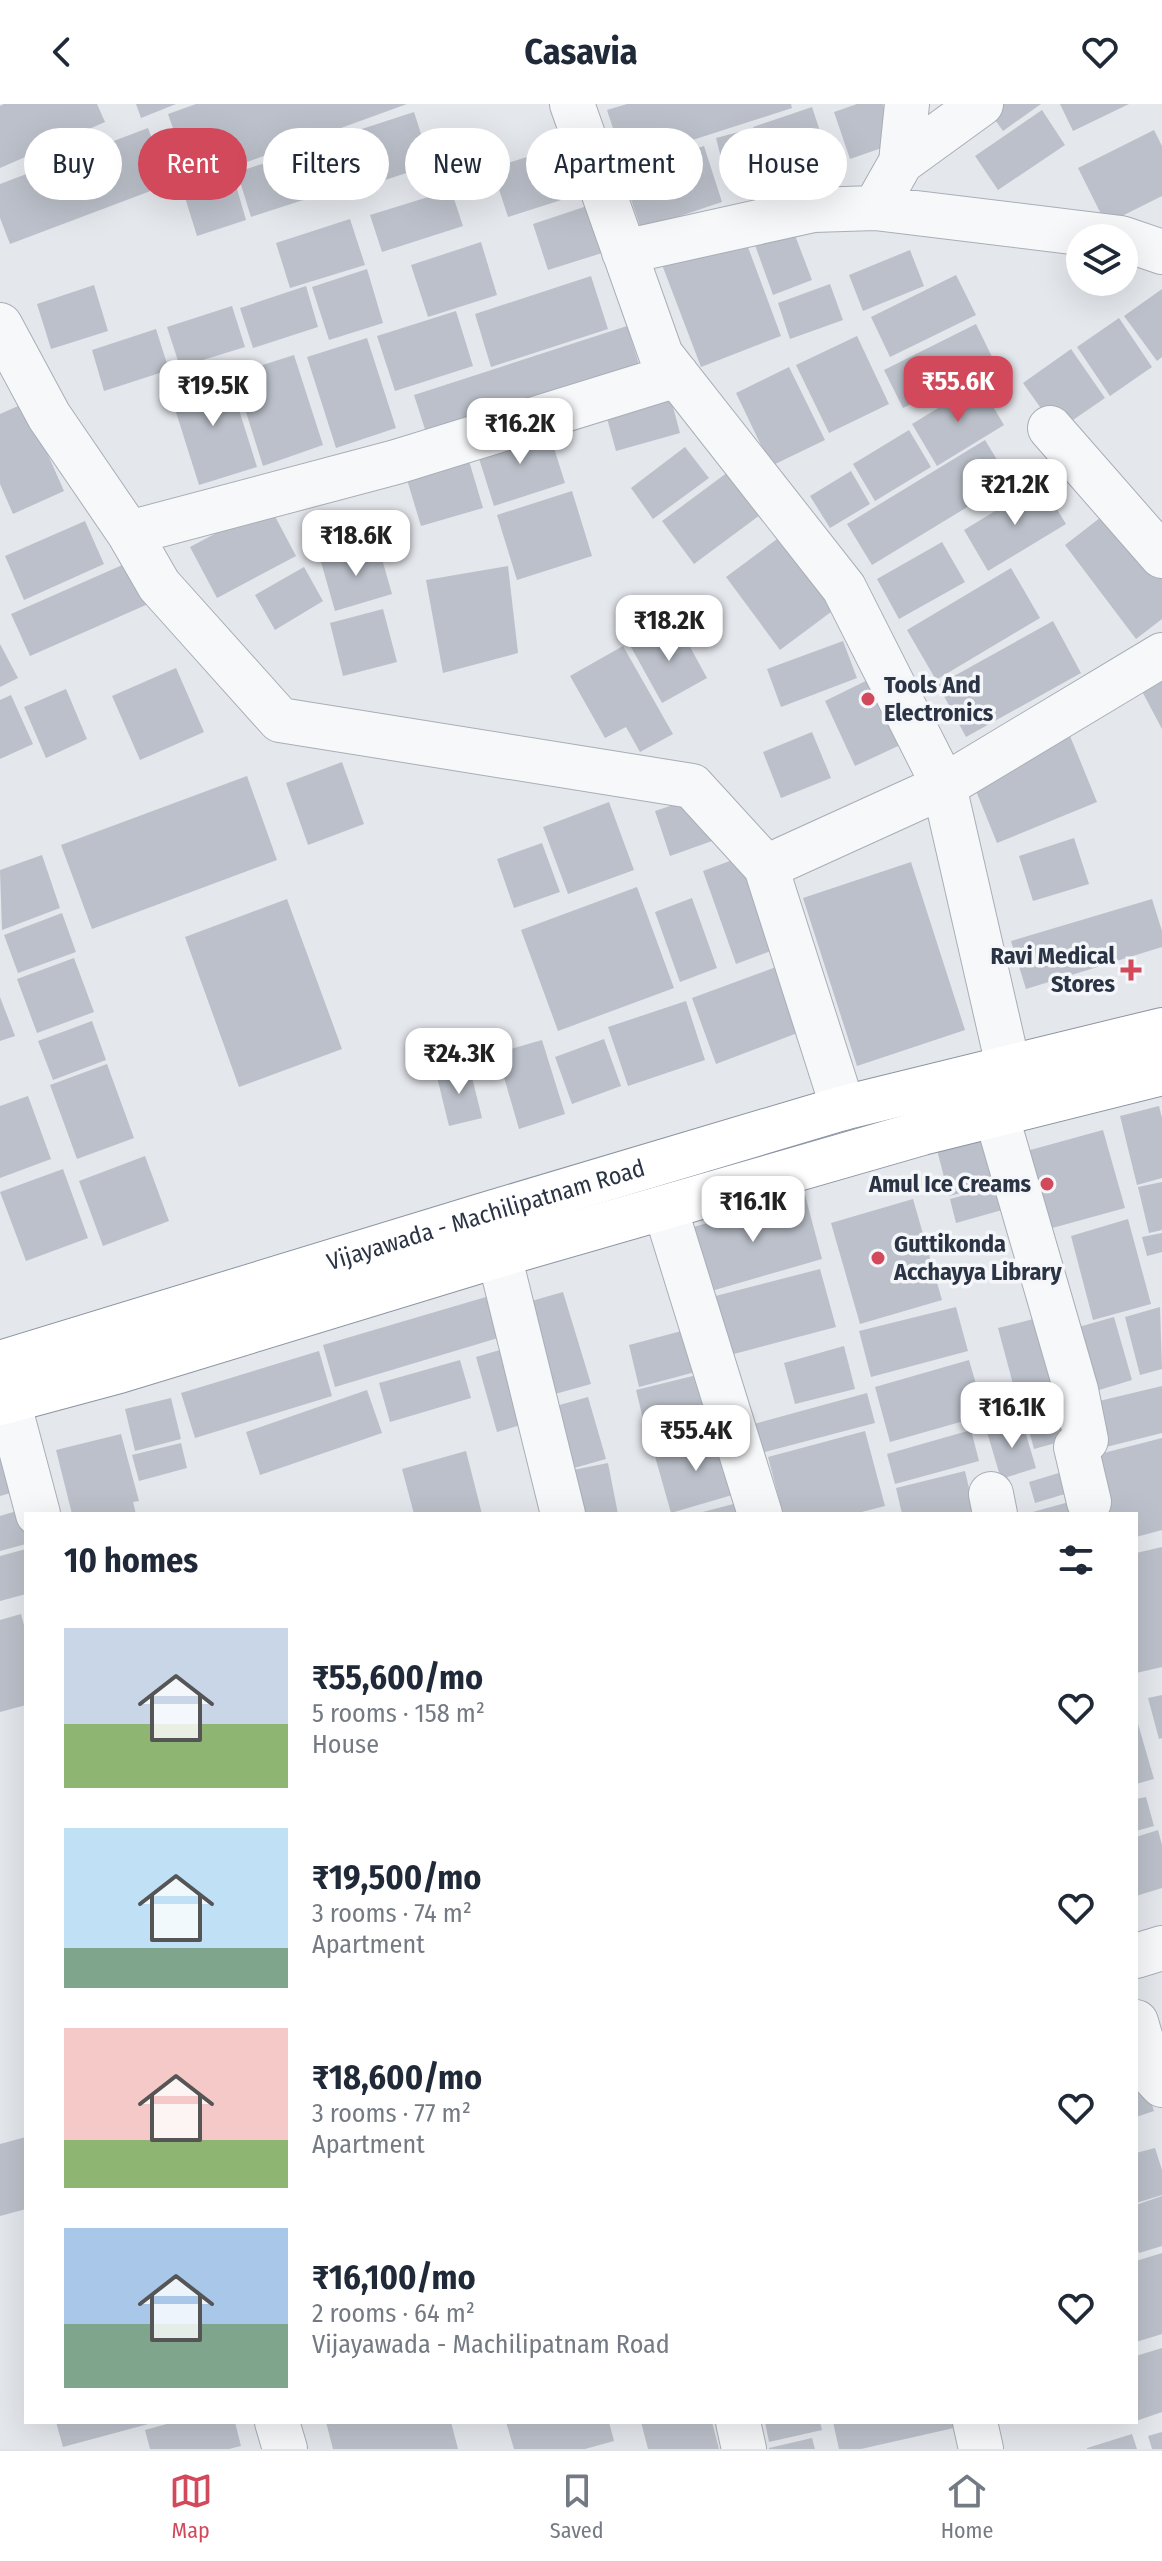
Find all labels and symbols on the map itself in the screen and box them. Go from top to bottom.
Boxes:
pin: ₹55.6K [893,356,1023,424]
pin: ₹19.5K [148,360,278,428]
pin: ₹16.2K [455,398,585,466]
pin: ₹21.2K [950,459,1080,527]
pin: ₹18.6K [291,510,421,578]
pin: ₹18.2K [604,595,734,663]
place label: Tools And Electronics [884,671,994,727]
marker: Tools And Electronics [859,690,877,708]
place label: Ravi Medical Stores [990,942,1115,998]
marker: Ravi Medical Stores [1122,961,1140,979]
pin: ₹24.3K [394,1028,524,1096]
street label: Vijayawada - Machilipatnam Road [324,1154,648,1276]
place label: Amul Ice Creams [868,1170,1031,1198]
marker: Amul Ice Creams [1038,1175,1056,1193]
pin: ₹16.1K [688,1176,818,1244]
place label: Guttikonda Acchayya Library [893,1230,1062,1286]
marker: Guttikonda Acchayya Library [869,1249,887,1267]
pin: ₹16.1K [947,1382,1077,1450]
pin: ₹55.4K [631,1405,761,1473]

